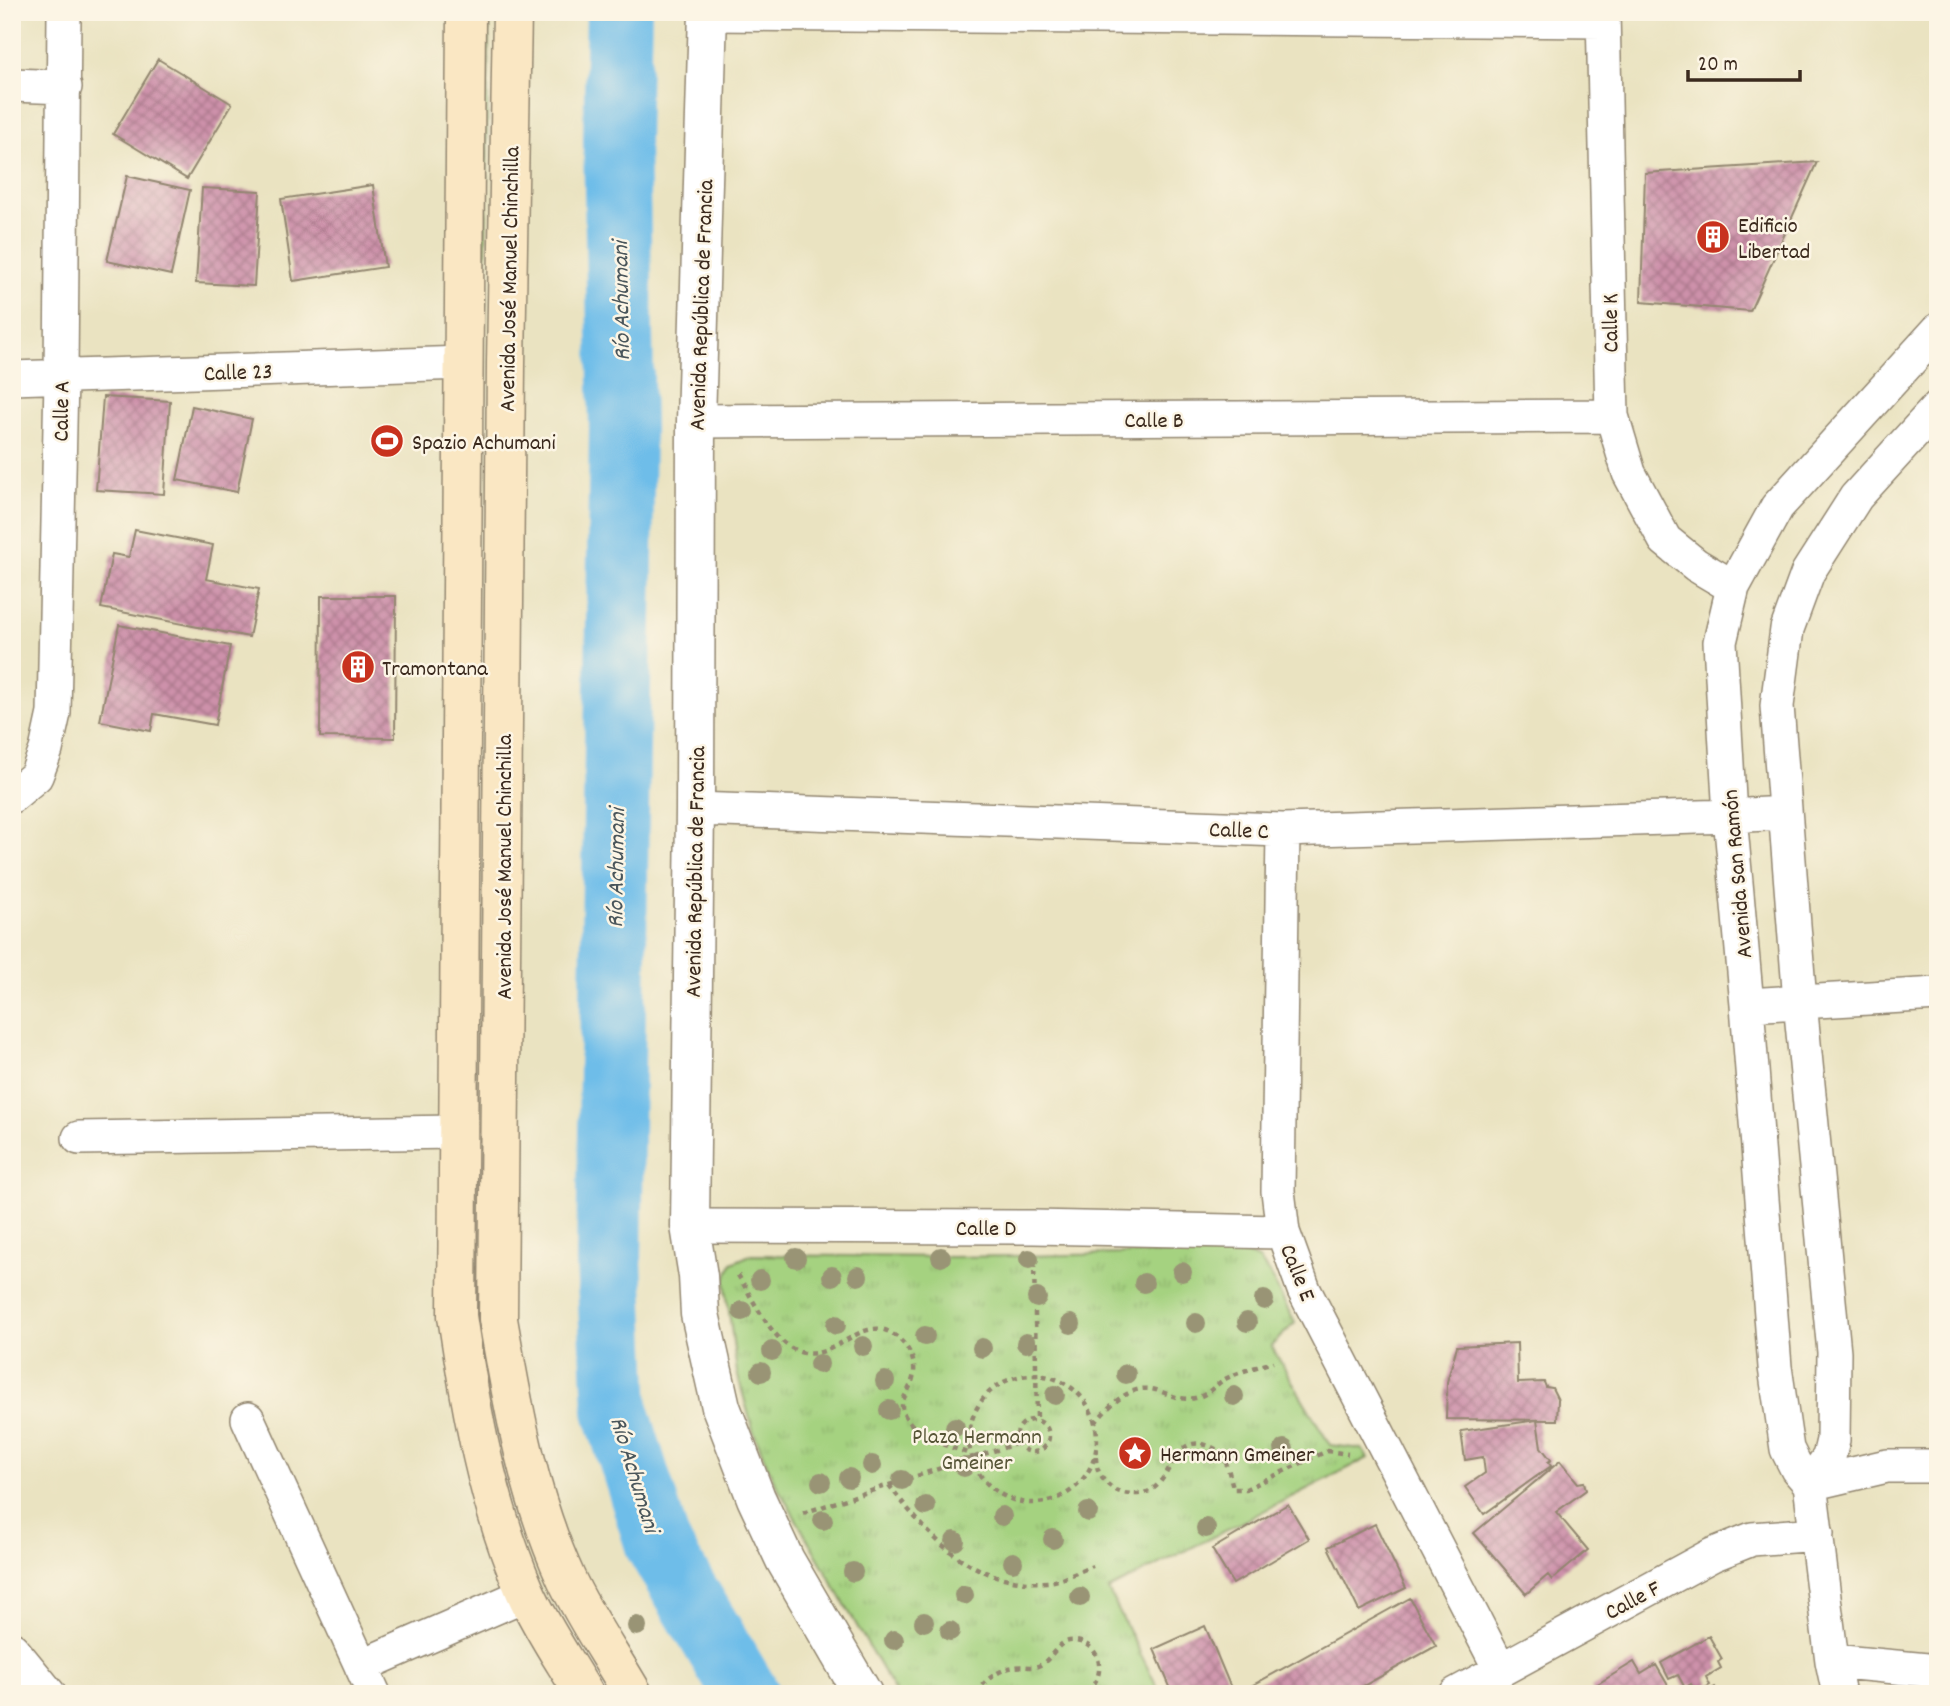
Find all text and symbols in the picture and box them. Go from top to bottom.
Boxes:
scale bar [1688,38,1800,82]
text: 20 m [1698,51,1738,81]
street label: Avenida José Manuel Chinchilla [493,145,530,412]
street label: Avenida República de Francia [683,178,724,431]
place label: Edificio Libertad [1738,211,1810,270]
building icon: Edificio Libertad [1694,218,1732,256]
water label: Río Achumani [605,237,641,361]
street label: Calle K [1595,293,1630,353]
street label: Calle 23 [203,357,273,392]
street label: Calle A [46,380,81,442]
street label: Calle B [1124,406,1184,439]
sports icon: Spazio Achumani [368,422,406,460]
place label: Spazio Achumani [412,428,556,461]
building icon: Tramontana [339,648,377,686]
place label: Tramontana [382,654,489,687]
street label: Avenida José Manuel Chinchilla [490,733,523,1000]
street label: Avenida República de Francia [679,745,716,998]
street label: Avenida San Ramón [1716,788,1763,960]
water label: Río Achumani [600,804,636,928]
street label: Calle C [1208,815,1269,850]
street label: Calle D [956,1214,1016,1247]
street label: Calle E [1269,1240,1322,1307]
water label: Río Achumani [599,1413,668,1540]
park label: Plaza Hermann Gmeiner [912,1422,1042,1481]
place icon: Hermann Gmeiner [1116,1434,1154,1472]
place label: Hermann Gmeiner [1160,1440,1315,1473]
street label: Calle F [1600,1573,1668,1630]

